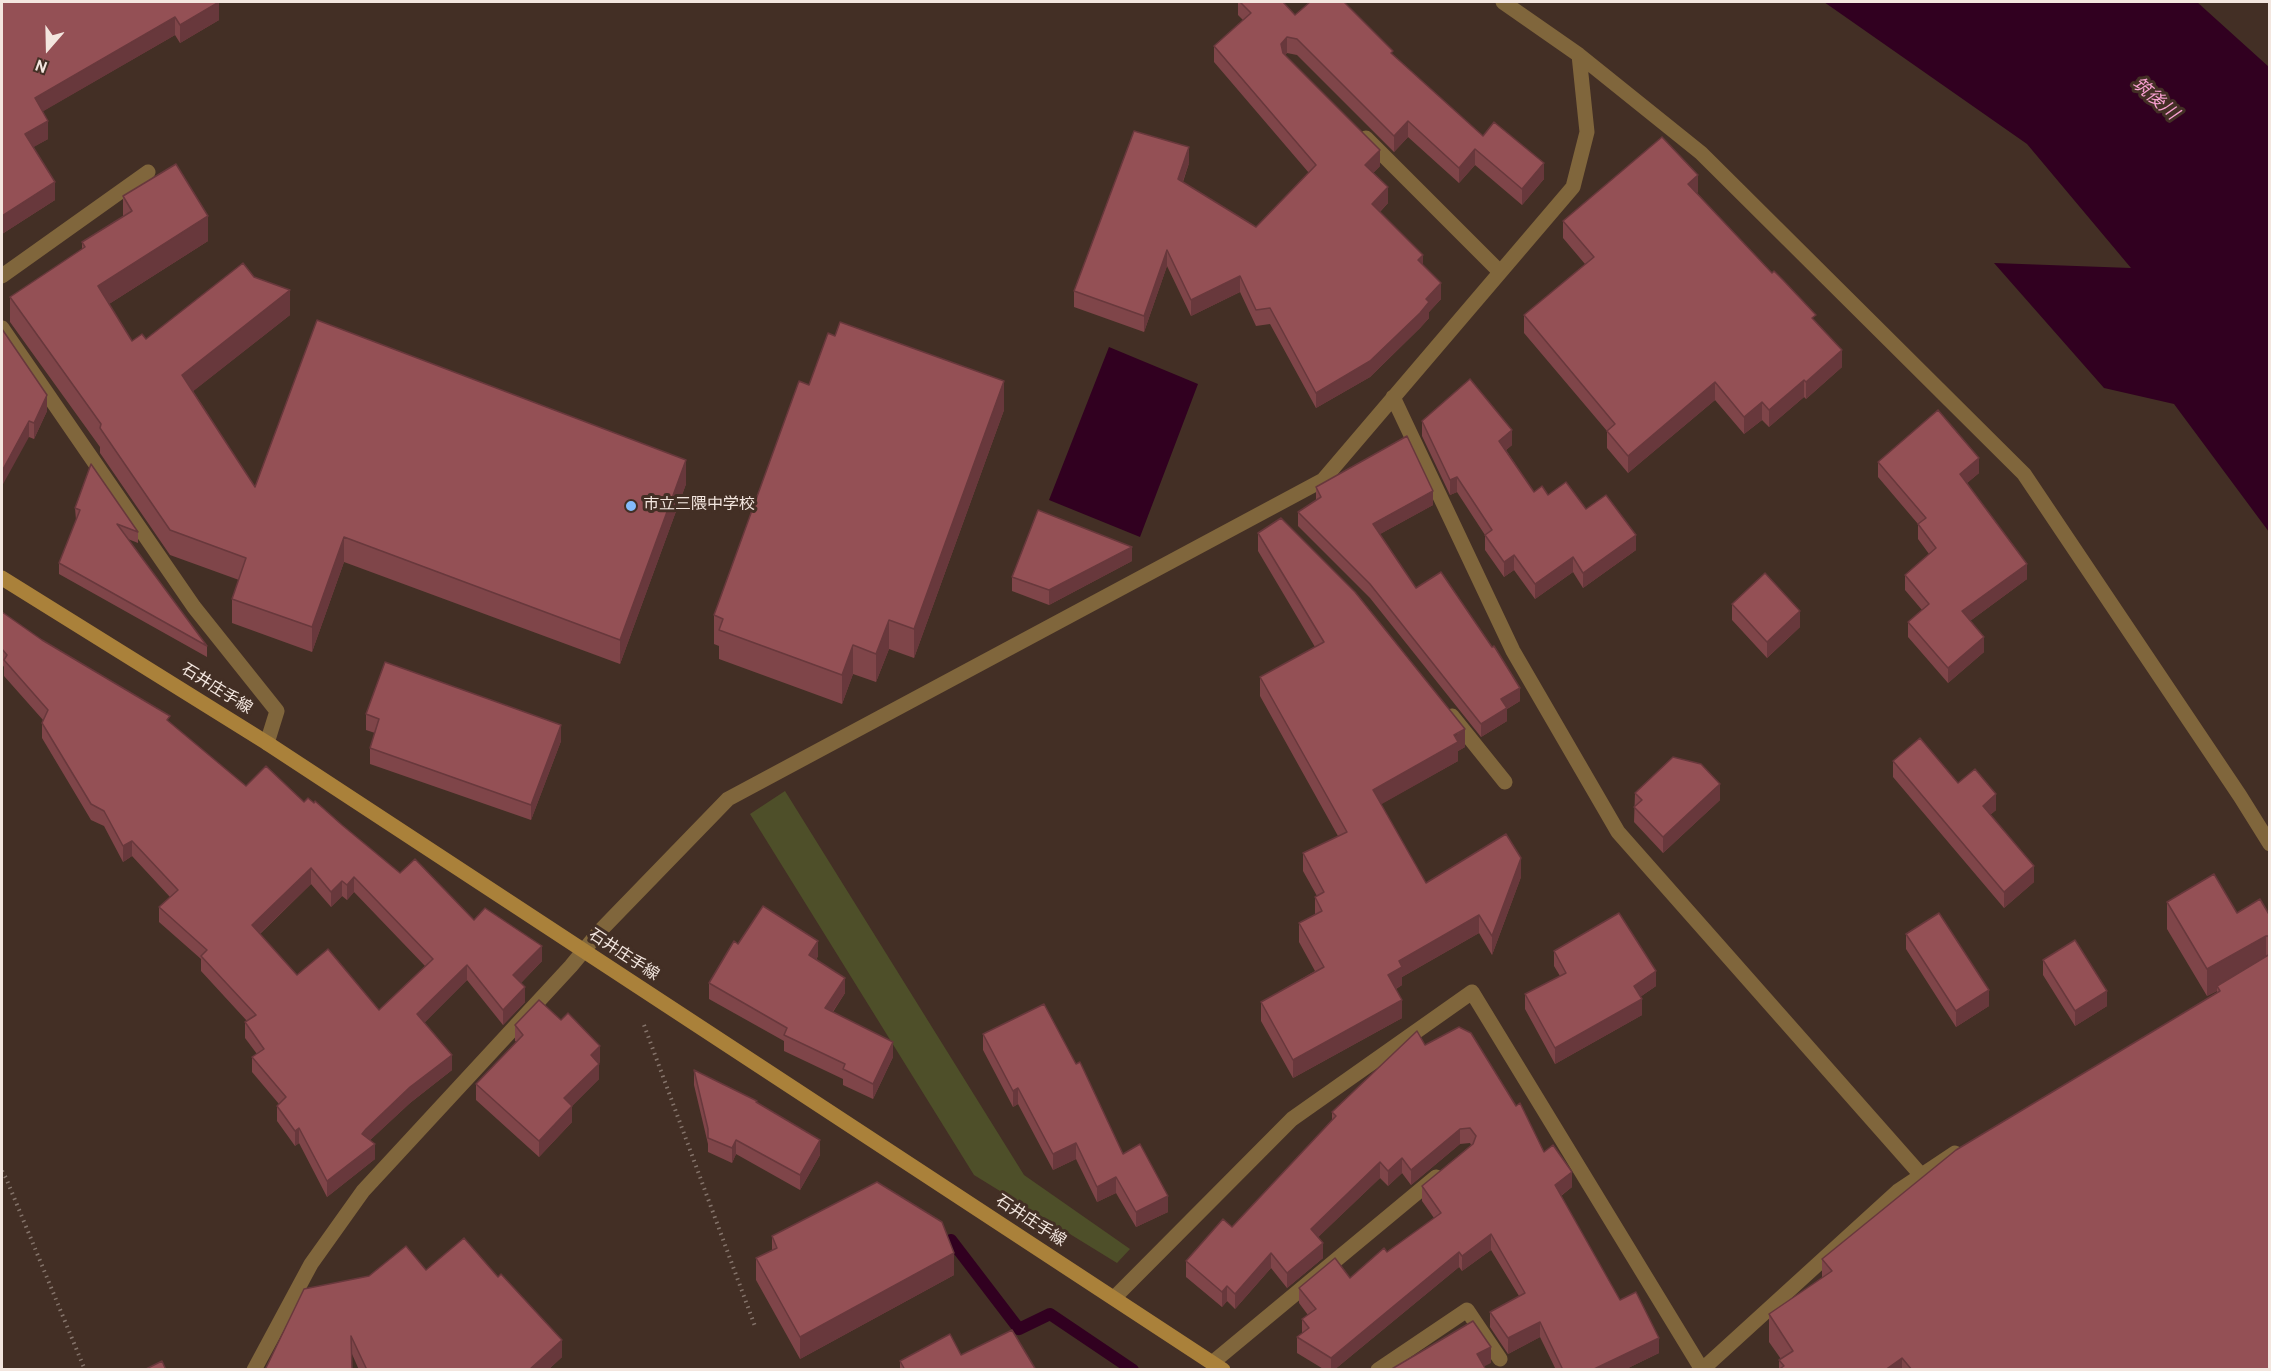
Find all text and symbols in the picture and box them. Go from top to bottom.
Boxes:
north arrow [18,18,78,78]
text: N [33,54,51,76]
water label: 筑後川 [2127,74,2181,126]
place label: 市立三隈中学校 [643,496,755,516]
marker: 市立三隈中学校 [624,499,638,513]
street label: 石井庄手線 [177,661,255,719]
street label: 石井庄手線 [584,926,662,986]
street label: 石井庄手線 [991,1192,1069,1252]

